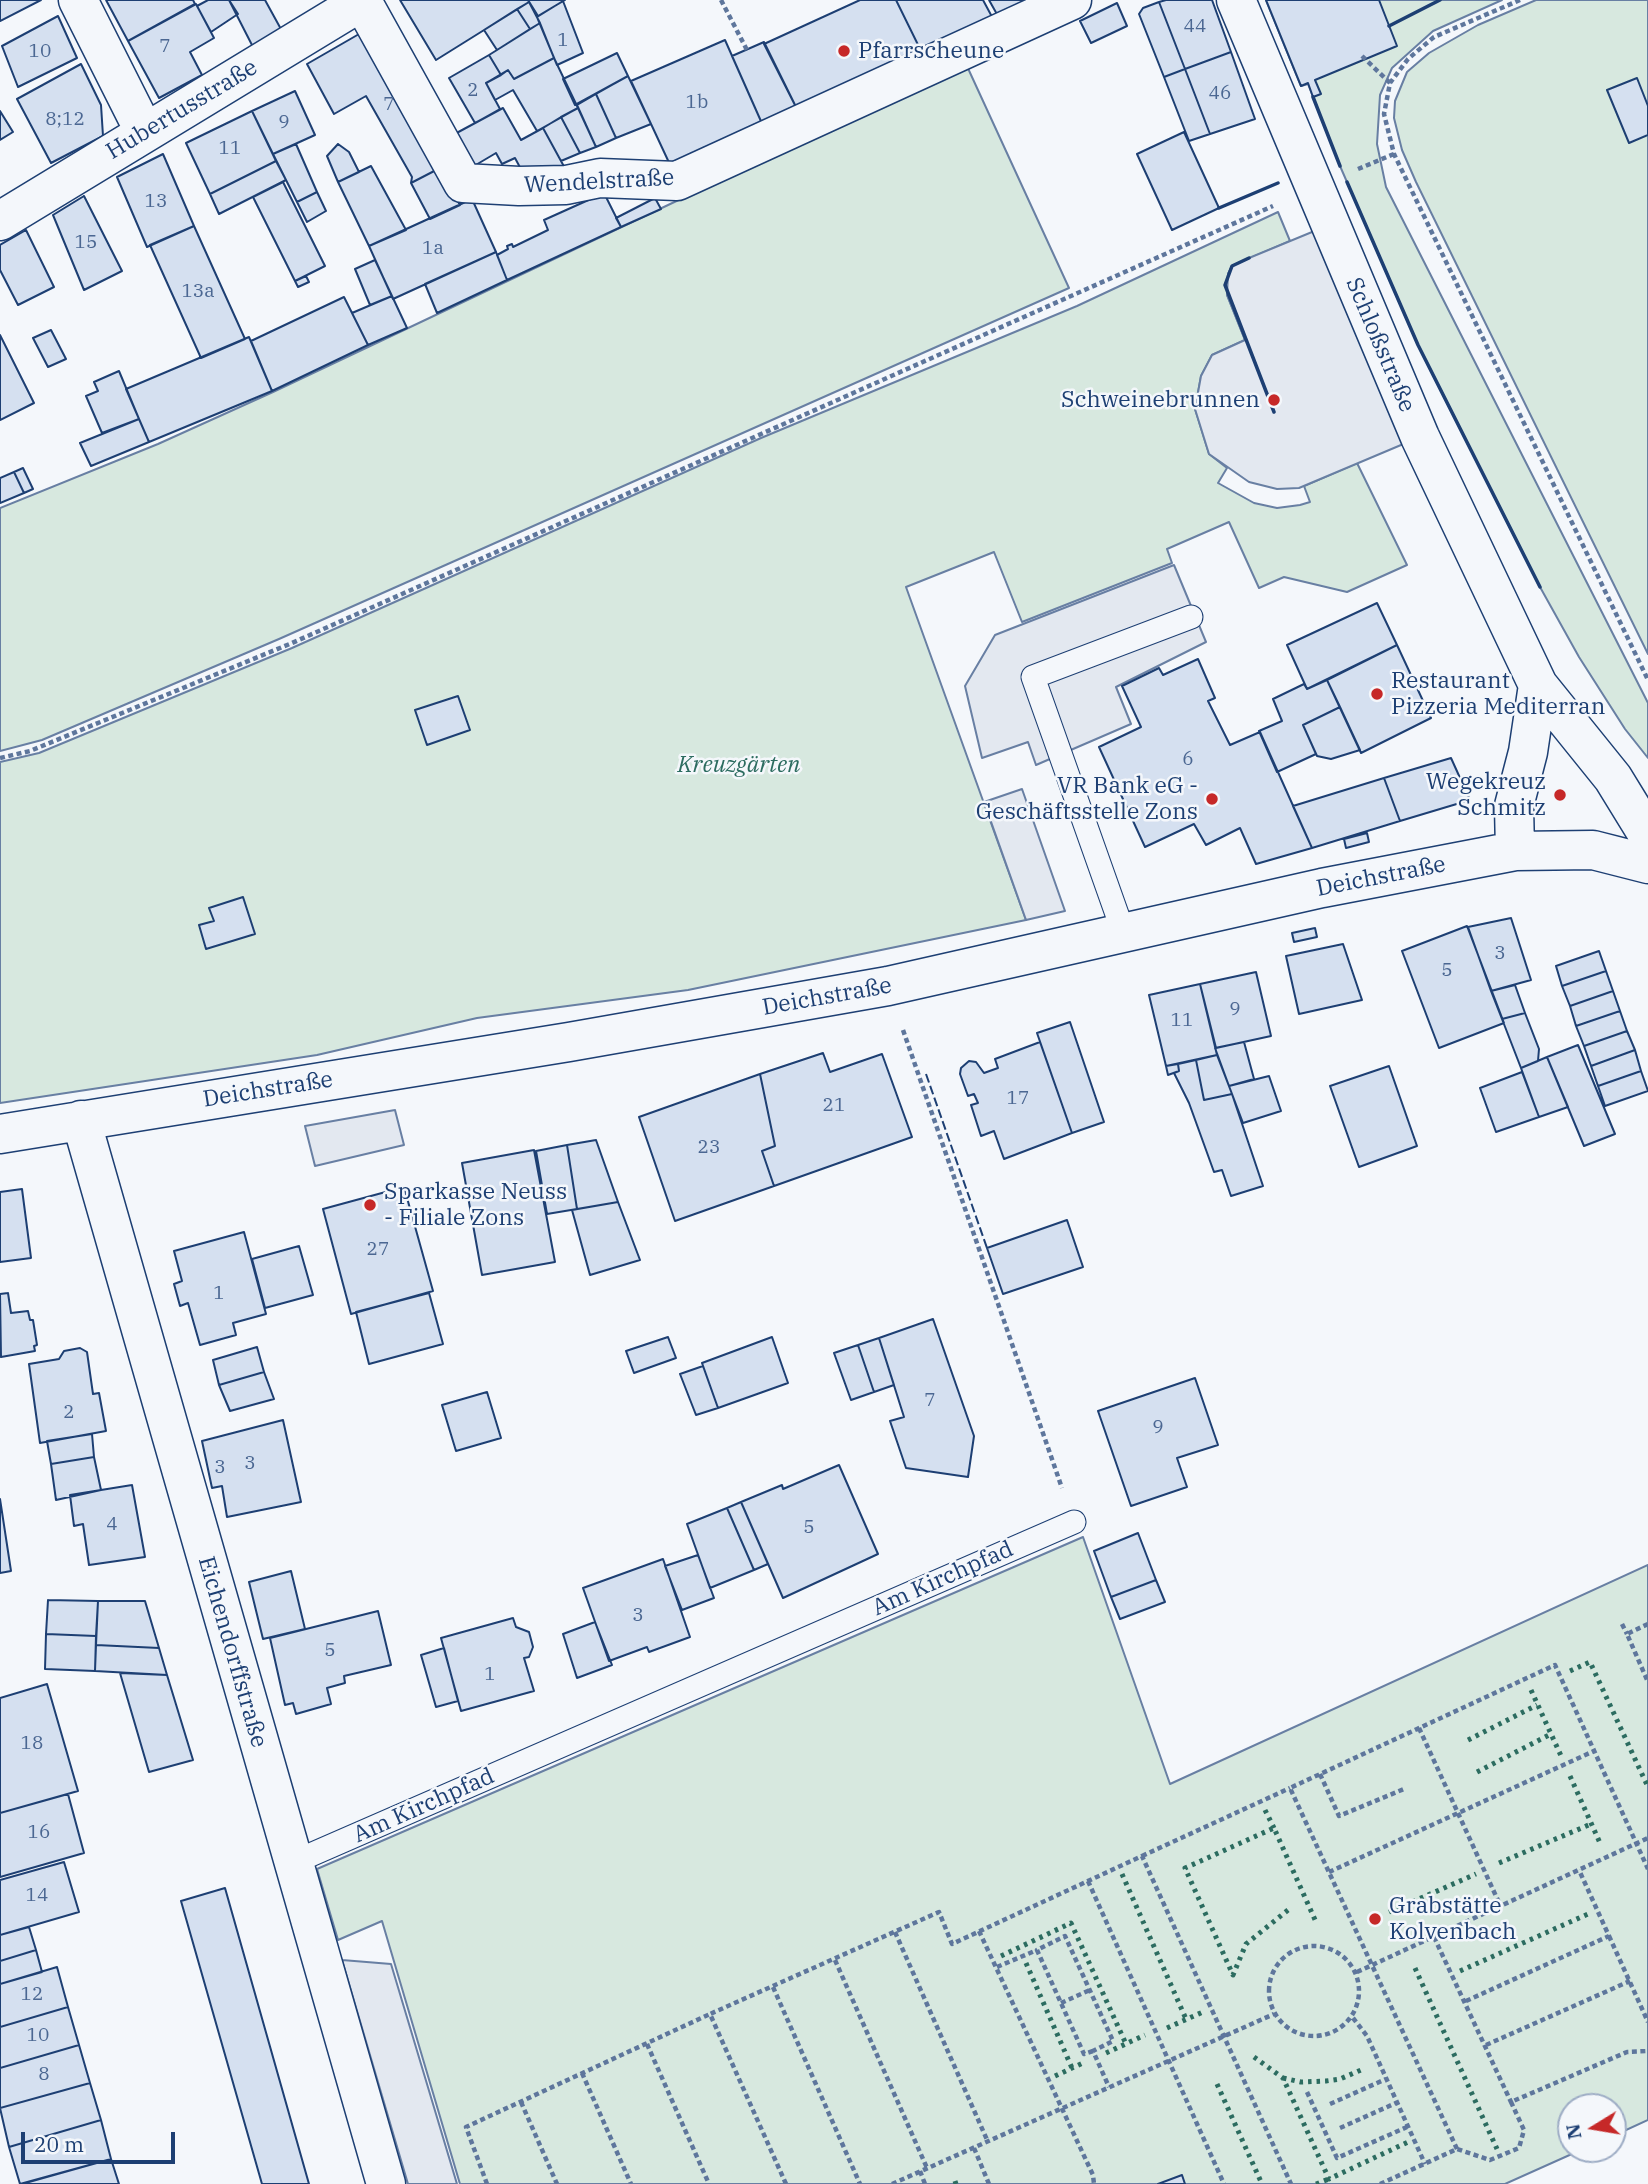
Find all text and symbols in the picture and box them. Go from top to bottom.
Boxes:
house number: 44 [1184,16,1206,38]
house number: 1 [557,30,569,52]
house number: 7 [159,36,171,58]
place label: Pfarrscheune [858,37,1004,65]
house number: 10 [29,41,51,63]
marker: Pfarrscheune [836,43,852,59]
street label: Hubertusstraße [101,54,263,166]
house number: 2 [467,80,479,102]
house number: 46 [1209,83,1231,105]
house number: 1b [686,92,708,114]
house number: 7 [383,94,395,116]
house number: 8;12 [45,109,85,131]
house number: 9 [278,112,290,134]
house number: 11 [219,138,241,160]
street label: Wendelstraße [523,164,675,200]
house number: 13 [145,191,167,213]
house number: 15 [75,232,97,254]
house number: 1a [422,238,444,260]
street label: Schloßstraße [1339,274,1421,416]
house number: 13a [181,281,215,303]
place label: Schweinebrunnen [1061,386,1260,414]
marker: Schweinebrunnen [1266,392,1282,408]
place label: Restaurant Pizzeria Mediterran [1391,667,1605,721]
marker: Restaurant Pizzeria Mediterran [1369,686,1385,702]
house number: 6 [1182,749,1194,771]
park label: Kreuzgärten [678,751,800,779]
place label: Wegekreuz Schmitz [1426,768,1546,822]
place label: VR Bank eG - Geschäftsstelle Zons [976,772,1198,826]
marker: Wegekreuz Schmitz [1552,787,1568,803]
marker: VR Bank eG - Geschäftsstelle Zons [1204,791,1220,807]
street label: Deichstraße [1314,851,1448,903]
house number: 3 [1494,943,1506,965]
house number: 5 [1441,960,1453,982]
street label: Deichstraße [760,972,894,1022]
house number: 9 [1229,999,1241,1021]
house number: 11 [1171,1010,1193,1032]
street label: Deichstraße [201,1066,335,1114]
house number: 17 [1007,1088,1029,1110]
house number: 21 [823,1095,845,1117]
house number: 23 [698,1137,720,1159]
place label: Sparkasse Neuss - Filiale Zons [384,1178,567,1232]
marker: Sparkasse Neuss - Filiale Zons [362,1197,378,1213]
house number: 27 [367,1239,389,1261]
house number: 1 [213,1283,225,1305]
house number: 7 [924,1390,936,1412]
house number: 2 [63,1402,75,1424]
house number: 9 [1152,1417,1164,1439]
house number: 3 [244,1453,256,1475]
house number: 3 [214,1457,226,1479]
house number: 4 [106,1514,118,1536]
house number: 5 [803,1517,815,1539]
street label: Am Kirchpfad [868,1536,1018,1622]
street label: Eichendorffstraße [192,1553,272,1751]
house number: 3 [632,1605,644,1627]
house number: 5 [324,1640,336,1662]
house number: 1 [484,1664,496,1686]
house number: 18 [21,1733,43,1755]
street label: Am Kirchpfad [349,1763,499,1849]
house number: 16 [28,1822,50,1844]
house number: 14 [26,1885,48,1907]
place label: Grabstätte Kolvenbach [1389,1892,1516,1946]
marker: Grabstätte Kolvenbach [1367,1911,1383,1927]
house number: 12 [21,1984,43,2006]
house number: 10 [27,2025,49,2047]
house number: 8 [38,2064,50,2086]
north arrow [1557,2093,1627,2163]
scale bar [24,2118,178,2162]
text: N [1560,2122,1587,2141]
text: 20 m [34,2130,84,2158]

